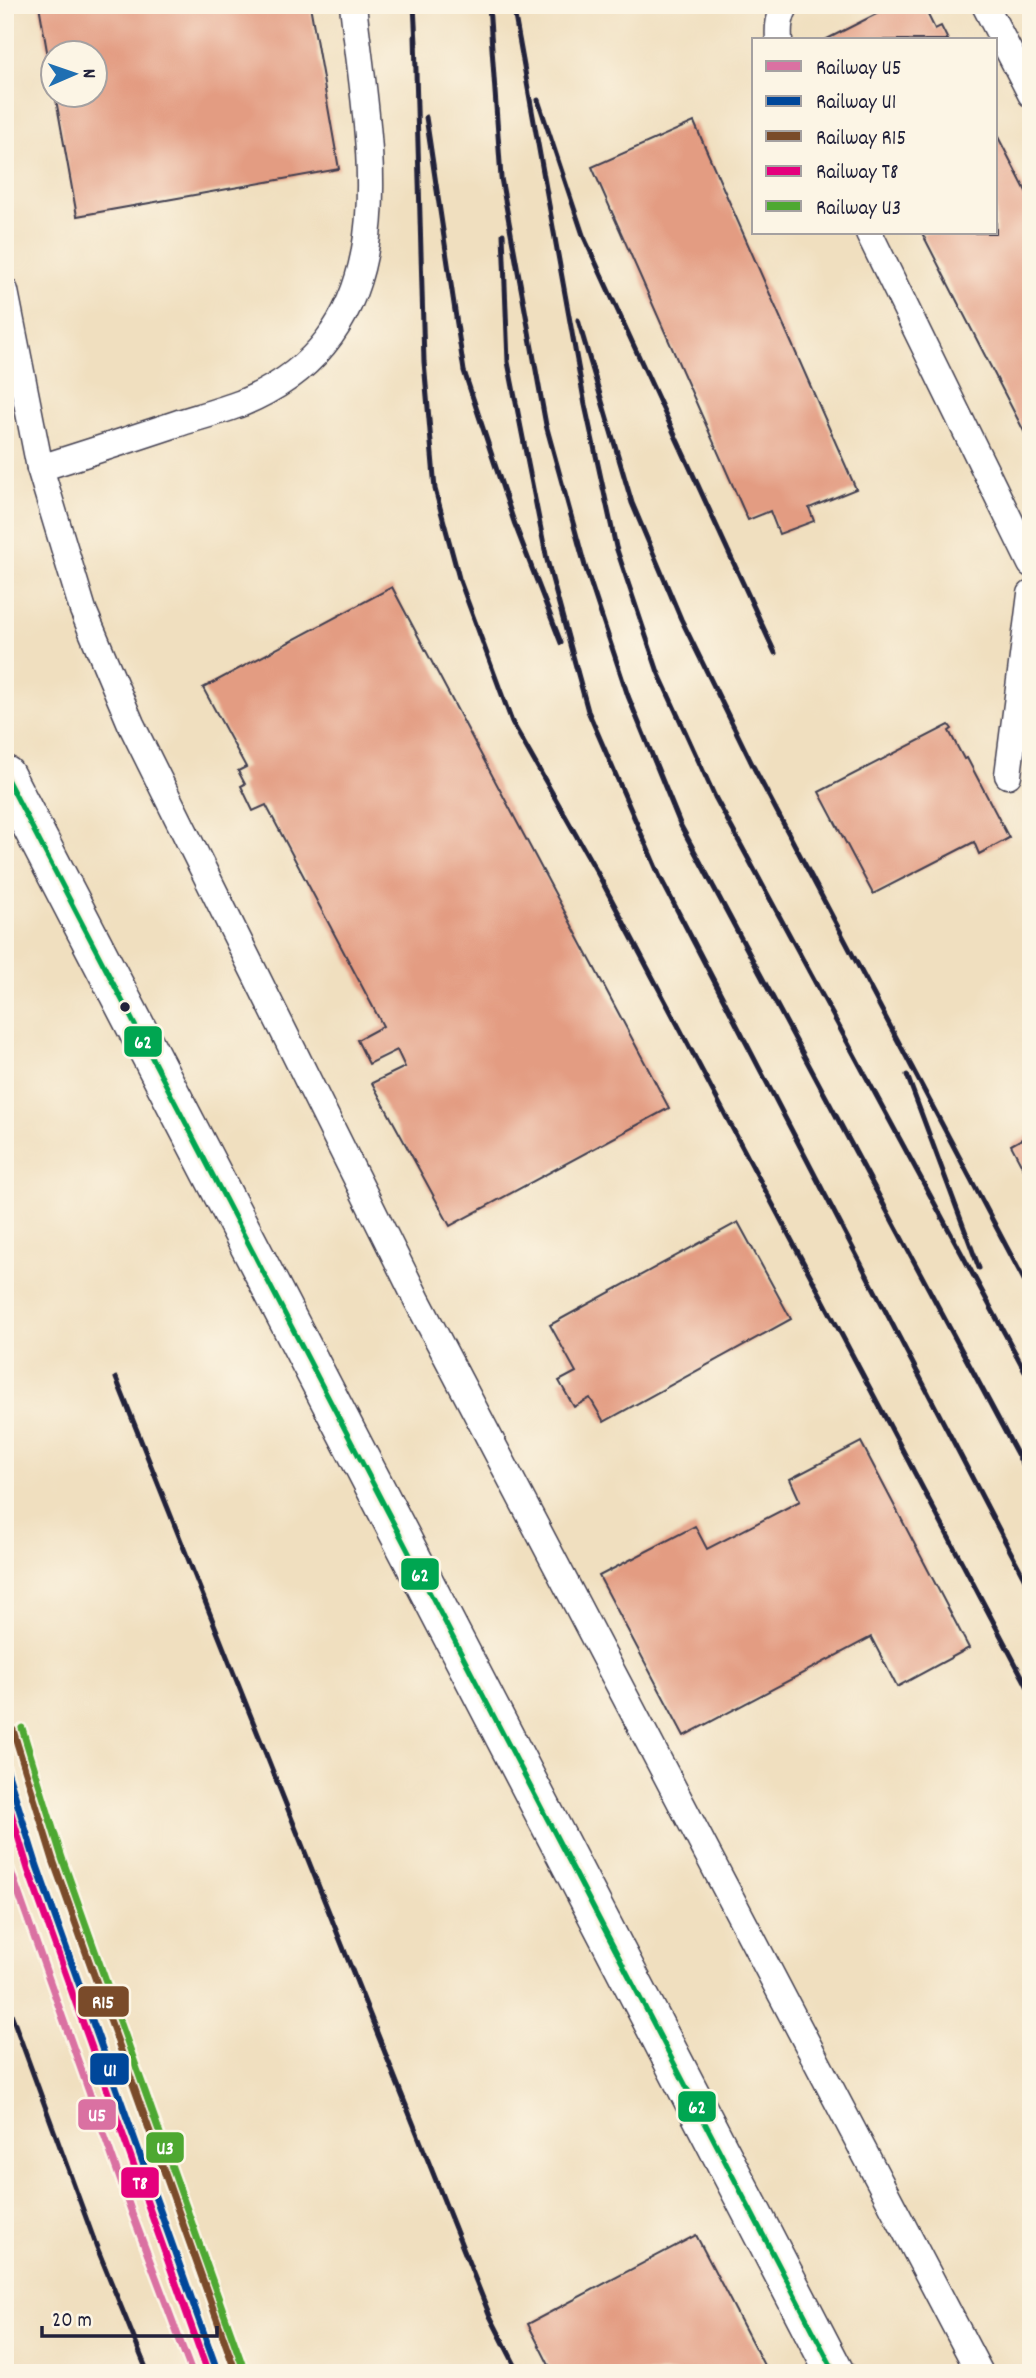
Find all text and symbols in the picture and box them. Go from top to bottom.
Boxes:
north arrow [38,38,108,108]
legend [752,38,998,234]
text: Railway U5 [816,55,901,85]
text: N [74,68,101,79]
text: Railway U1 [816,89,896,119]
text: Railway R15 [816,125,906,155]
text: Railway T8 [816,159,898,189]
text: Railway U3 [816,195,901,225]
unlabelled marker [118,1000,132,1014]
line badge: 62 [123,1025,163,1058]
text: 62 [134,1031,152,1058]
line badge: 62 [400,1557,440,1591]
text: 62 [411,1564,429,1591]
line badge: R15 [77,1985,130,2018]
text: R15 [92,1991,114,2018]
line badge: U1 [89,2052,130,2086]
text: U1 [103,2059,117,2086]
line badge: 62 [677,2090,717,2123]
text: 62 [688,2096,706,2123]
line badge: U5 [77,2098,117,2131]
text: U5 [88,2104,106,2131]
line badge: U3 [145,2131,185,2164]
text: U3 [156,2137,174,2164]
line badge: T8 [120,2166,160,2199]
text: T8 [132,2172,148,2199]
scale bar [42,2294,217,2338]
text: 20 m [52,2307,92,2337]

